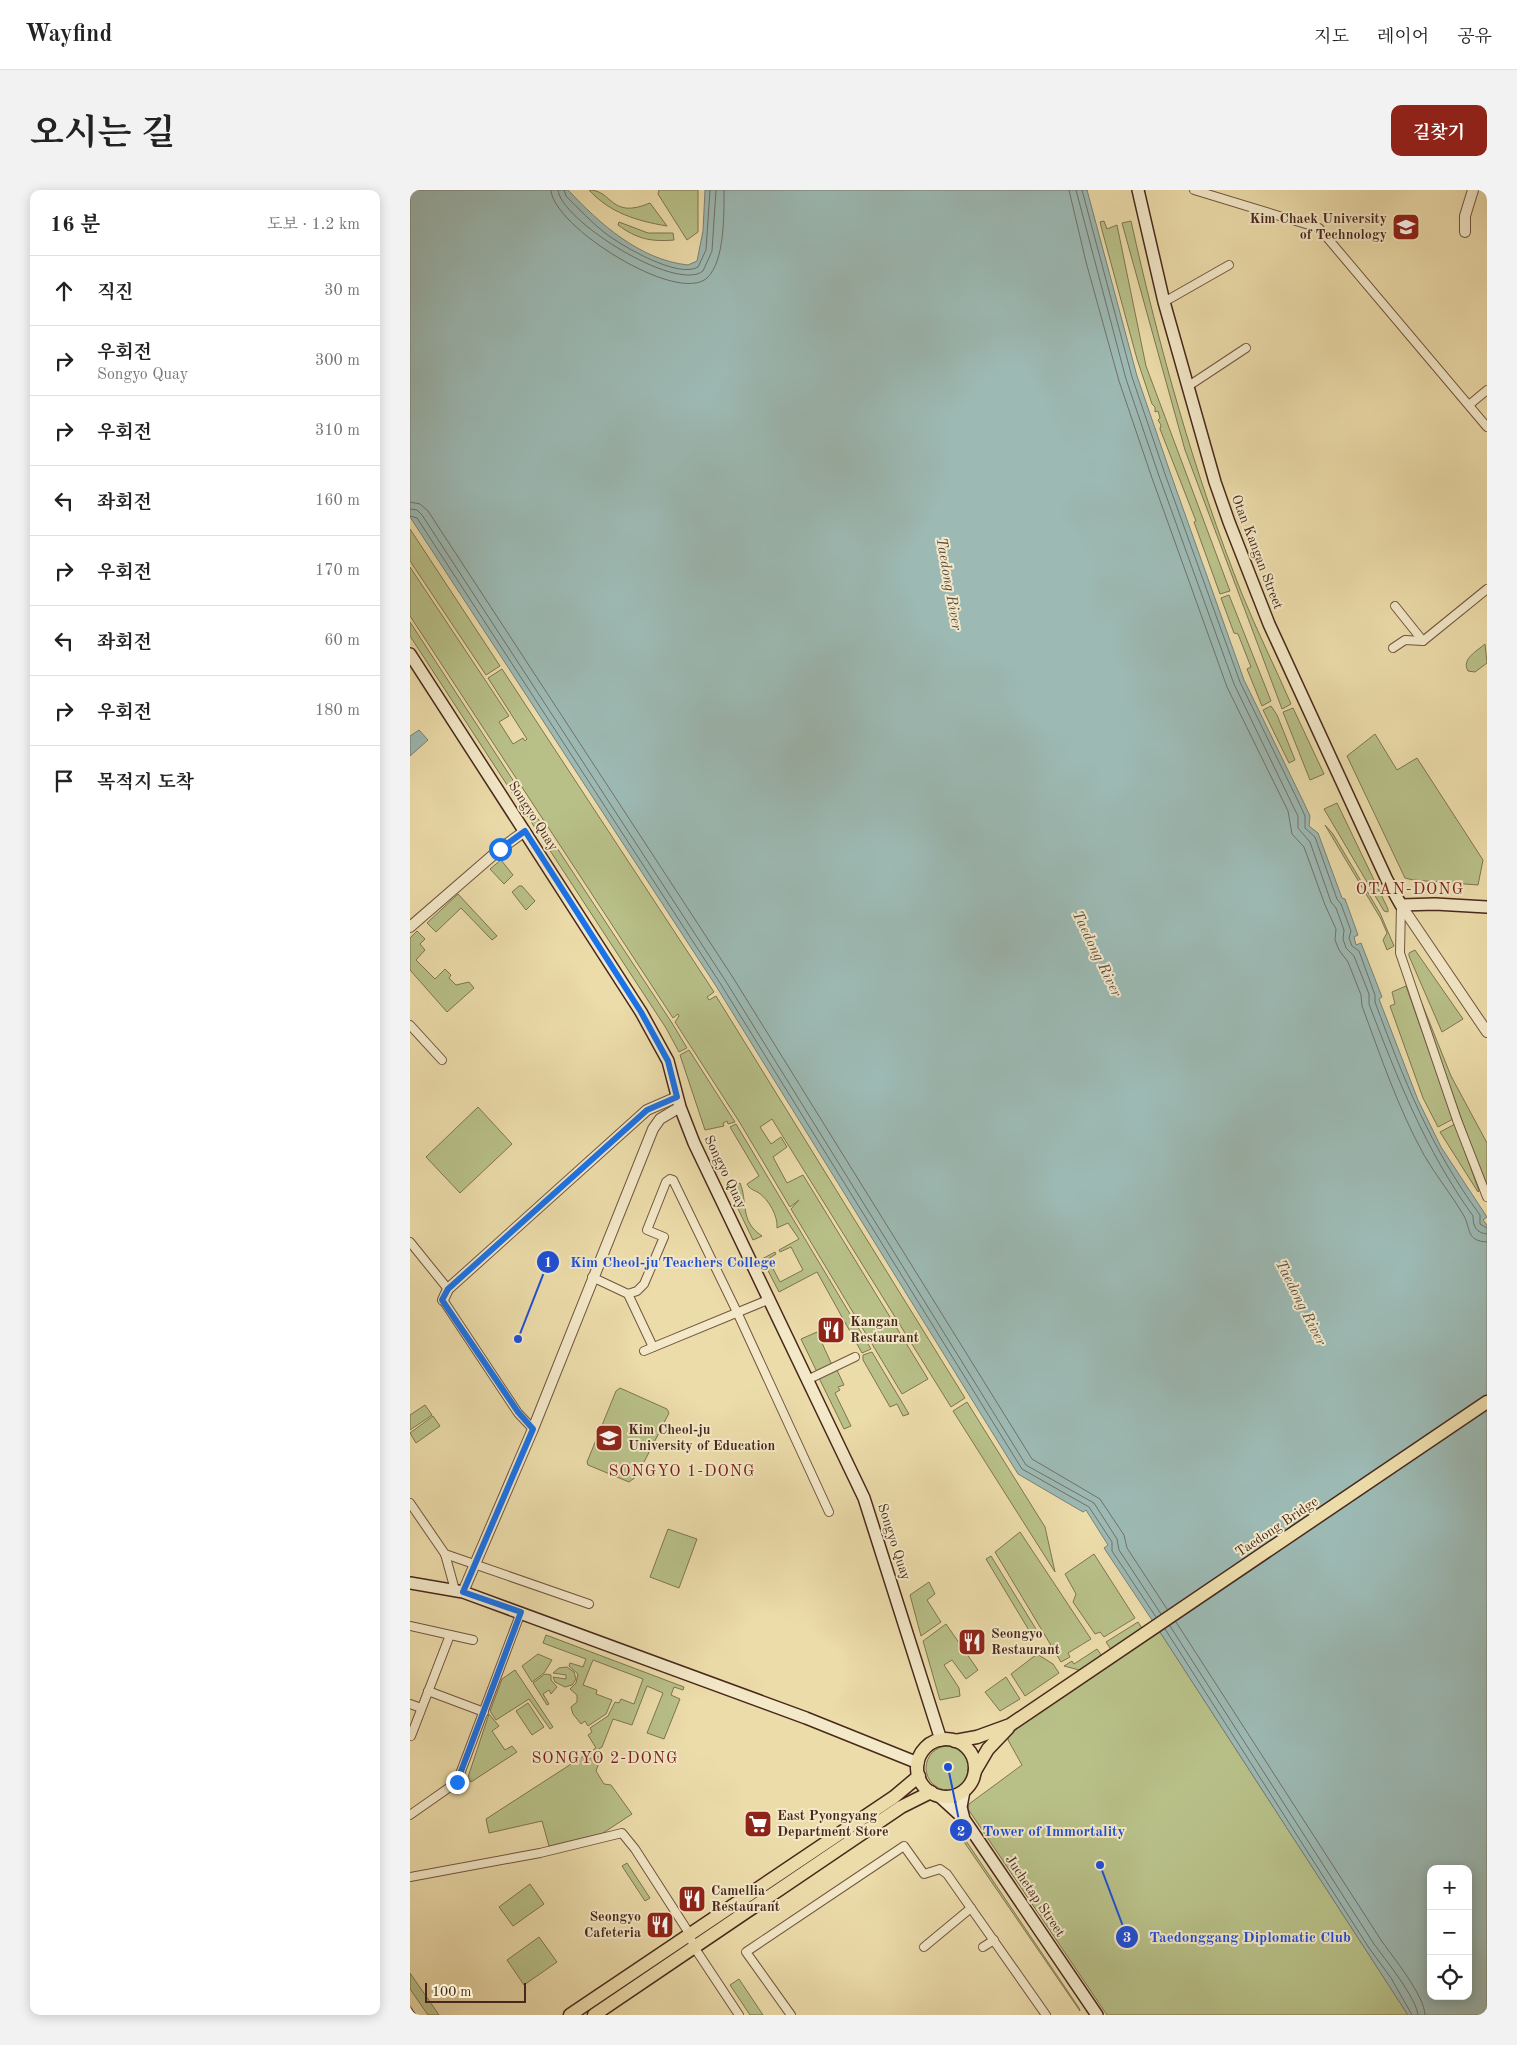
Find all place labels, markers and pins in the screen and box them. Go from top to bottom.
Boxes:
place label: Kim Chaek University of Technology [1249,212,1387,242]
school or university icon: Kim Chaek University of Technology [1391,212,1421,242]
callout: Kim Cheol-ju Teachers College [535,1247,786,1277]
restaurant icon: Kangan Restaurant [816,1315,846,1345]
place label: Kangan Restaurant [850,1315,919,1345]
school or university icon: Kim Cheol-ju University of Education [594,1423,624,1453]
place label: Kim Cheol-ju University of Education [628,1423,776,1453]
restaurant icon: Seongyo Restaurant [957,1627,987,1657]
place label: Seongyo Restaurant [991,1627,1060,1657]
supermarket icon: East Pyongyang Department Store [743,1809,773,1839]
place label: East Pyongyang Department Store [777,1809,889,1839]
callout: Tower of Immortality [948,1815,1136,1845]
restaurant icon: Camellia Restaurant [677,1884,707,1914]
place label: Camellia Restaurant [711,1884,780,1914]
place label: Seongyo Cafeteria [584,1910,641,1940]
restaurant icon: Seongyo Cafeteria [645,1910,675,1940]
callout: Taedonggang Diplomatic Club [1114,1922,1361,1952]

